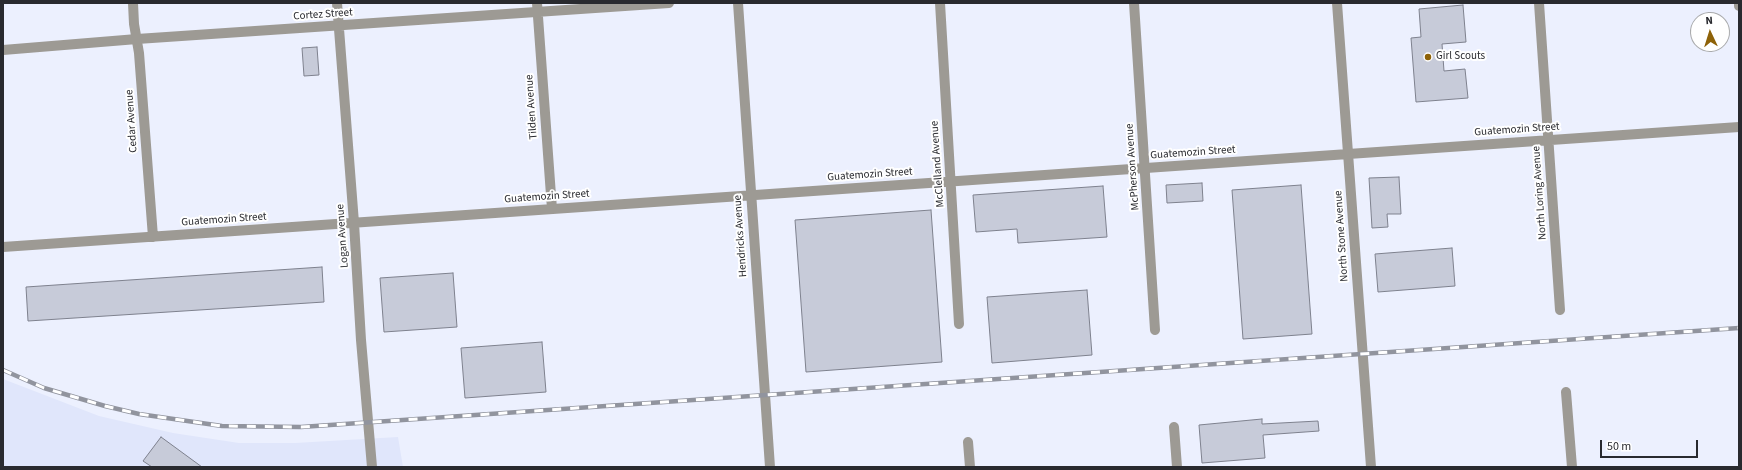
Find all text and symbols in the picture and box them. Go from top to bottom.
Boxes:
street label: Cortez Street [293,6,353,24]
north arrow [1690,12,1730,52]
text: N [1705,13,1713,28]
place label: Girl Scouts [1436,50,1485,64]
marker: Girl Scouts [1423,52,1433,62]
street label: Tilden Avenue [523,74,541,140]
street label: Cedar Avenue [123,89,141,153]
street label: McClelland Avenue [928,120,948,208]
street label: Guatemozin Street [1474,120,1560,140]
street label: McPherson Avenue [1123,123,1143,211]
street label: Guatemozin Street [1150,143,1236,163]
street label: North Loring Avenue [1530,146,1550,240]
street label: Guatemozin Street [827,165,913,185]
street label: Guatemozin Street [504,187,590,207]
street label: North Stone Avenue [1332,190,1352,282]
street label: Hendricks Avenue [732,194,750,278]
street label: Logan Avenue [334,204,352,268]
street label: Guatemozin Street [181,210,267,230]
scale bar [1602,432,1700,458]
text: 50 m [1607,438,1631,455]

